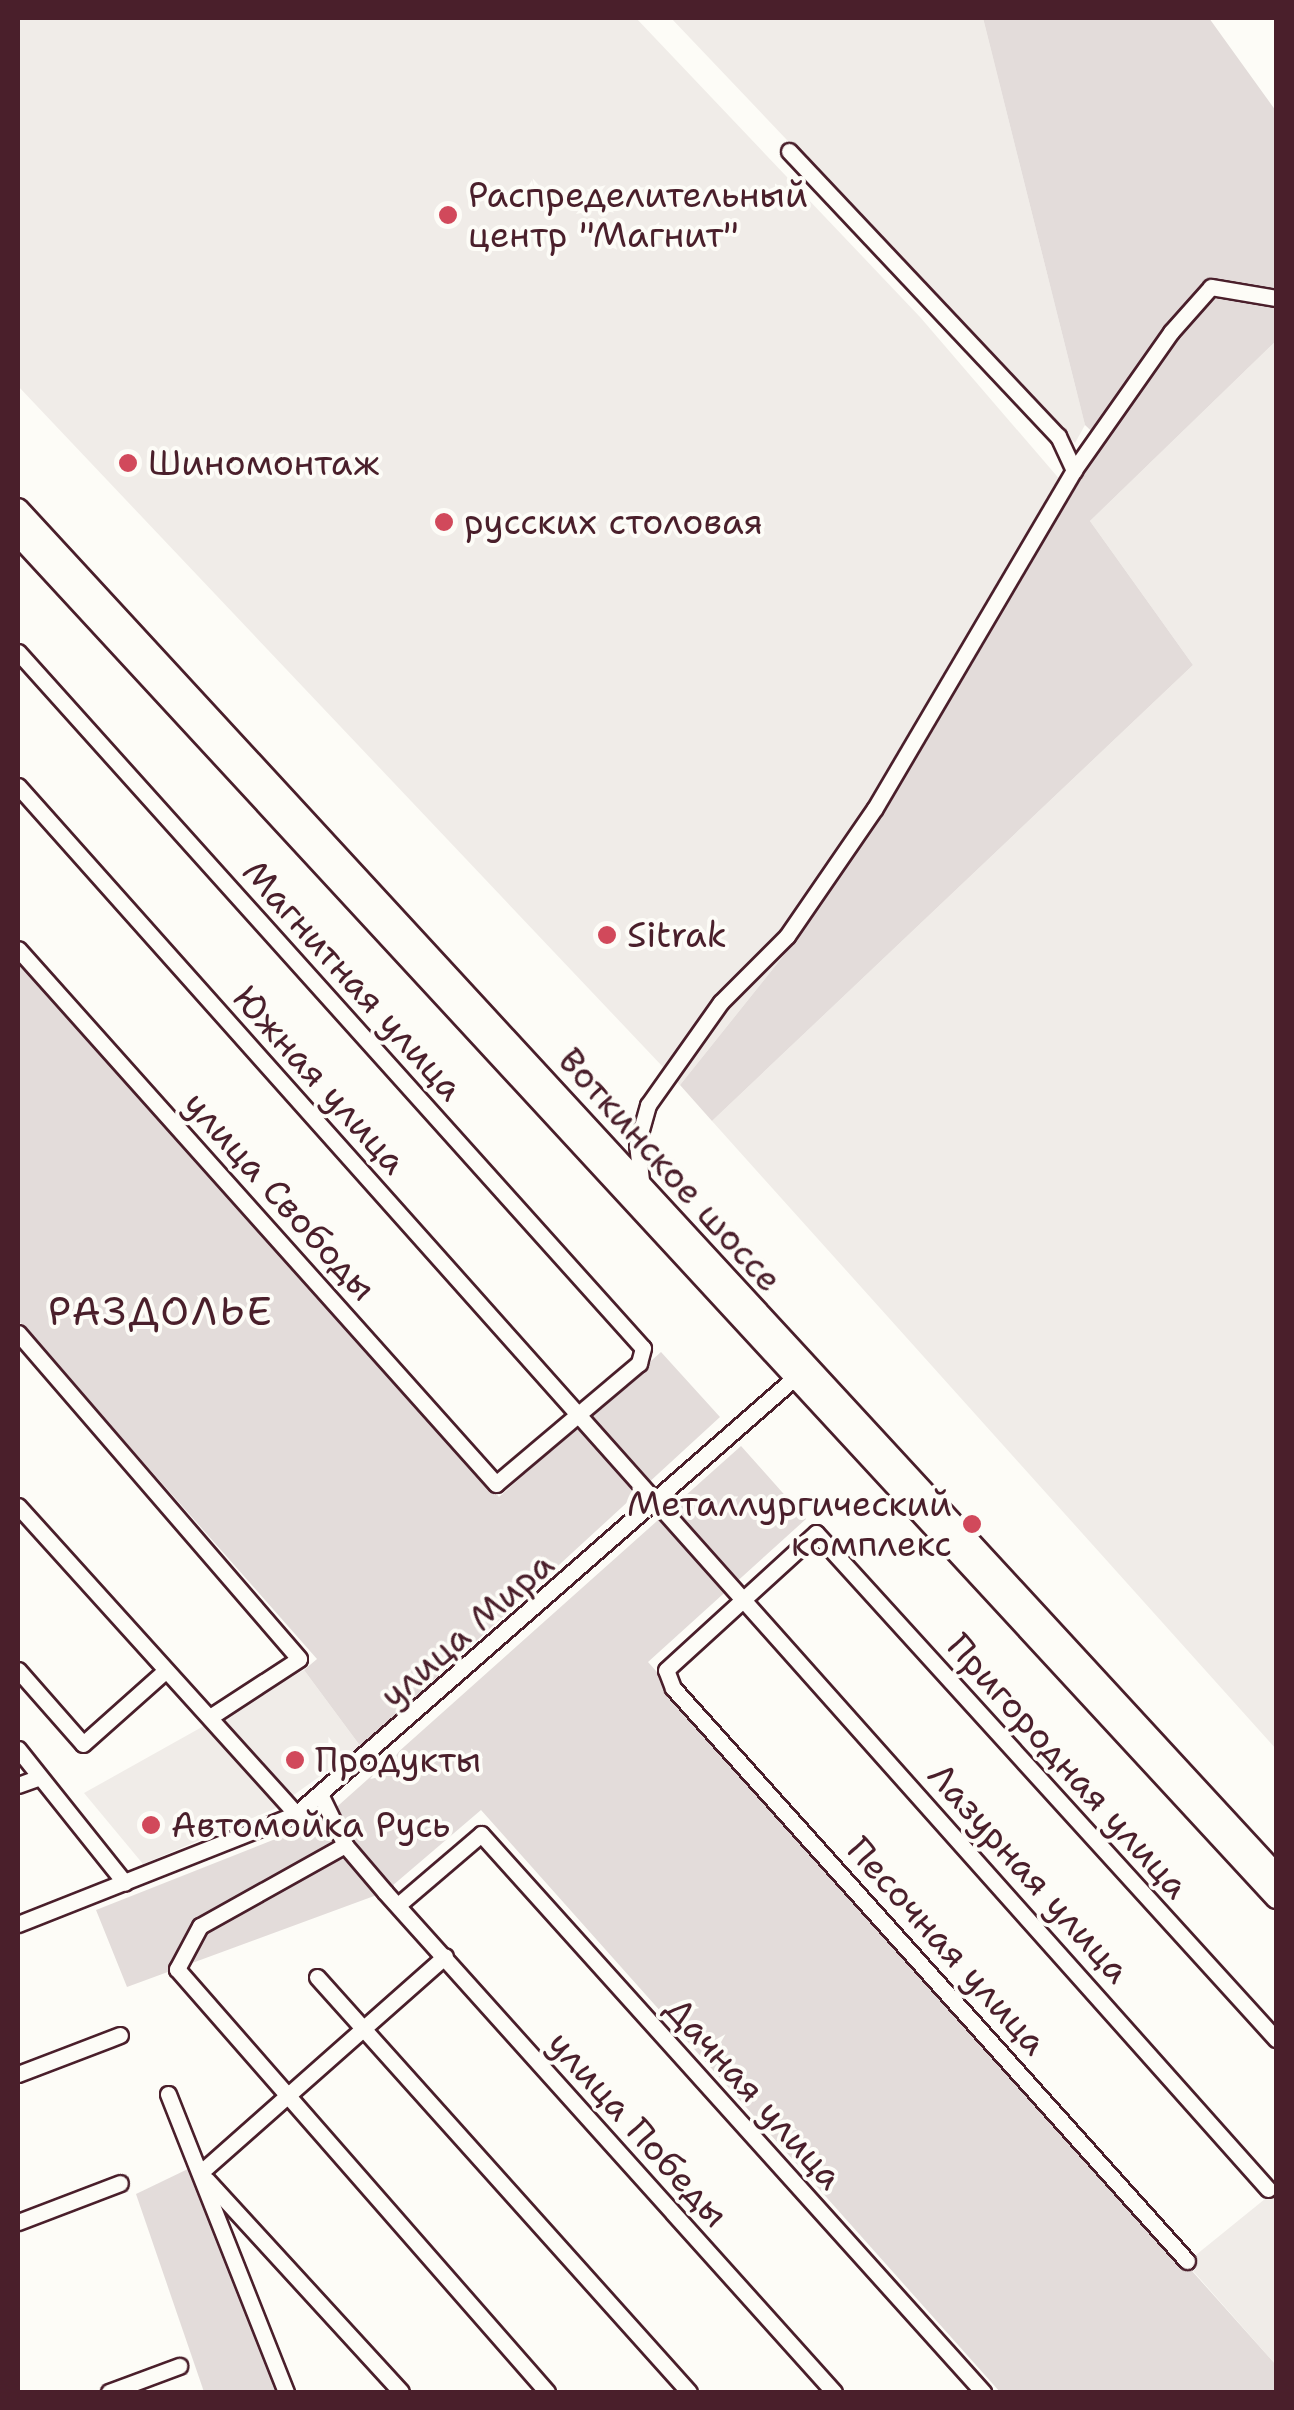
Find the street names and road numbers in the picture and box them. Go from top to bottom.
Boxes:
street label: Магнитная улица [234,851,472,1109]
street label: Южная улица [225,977,415,1183]
street label: Воткинское шоссе [550,1039,790,1301]
street label: улица Свободы [175,1083,385,1309]
street label: улица Мира [372,1543,562,1717]
street label: Пригородная улица [938,1625,1198,1907]
street label: Лазурная улица [919,1755,1139,1991]
street label: Песочная улица [838,1829,1056,2063]
street label: Дачная улица [657,1988,851,2198]
street label: улица Победы [539,2022,737,2236]

